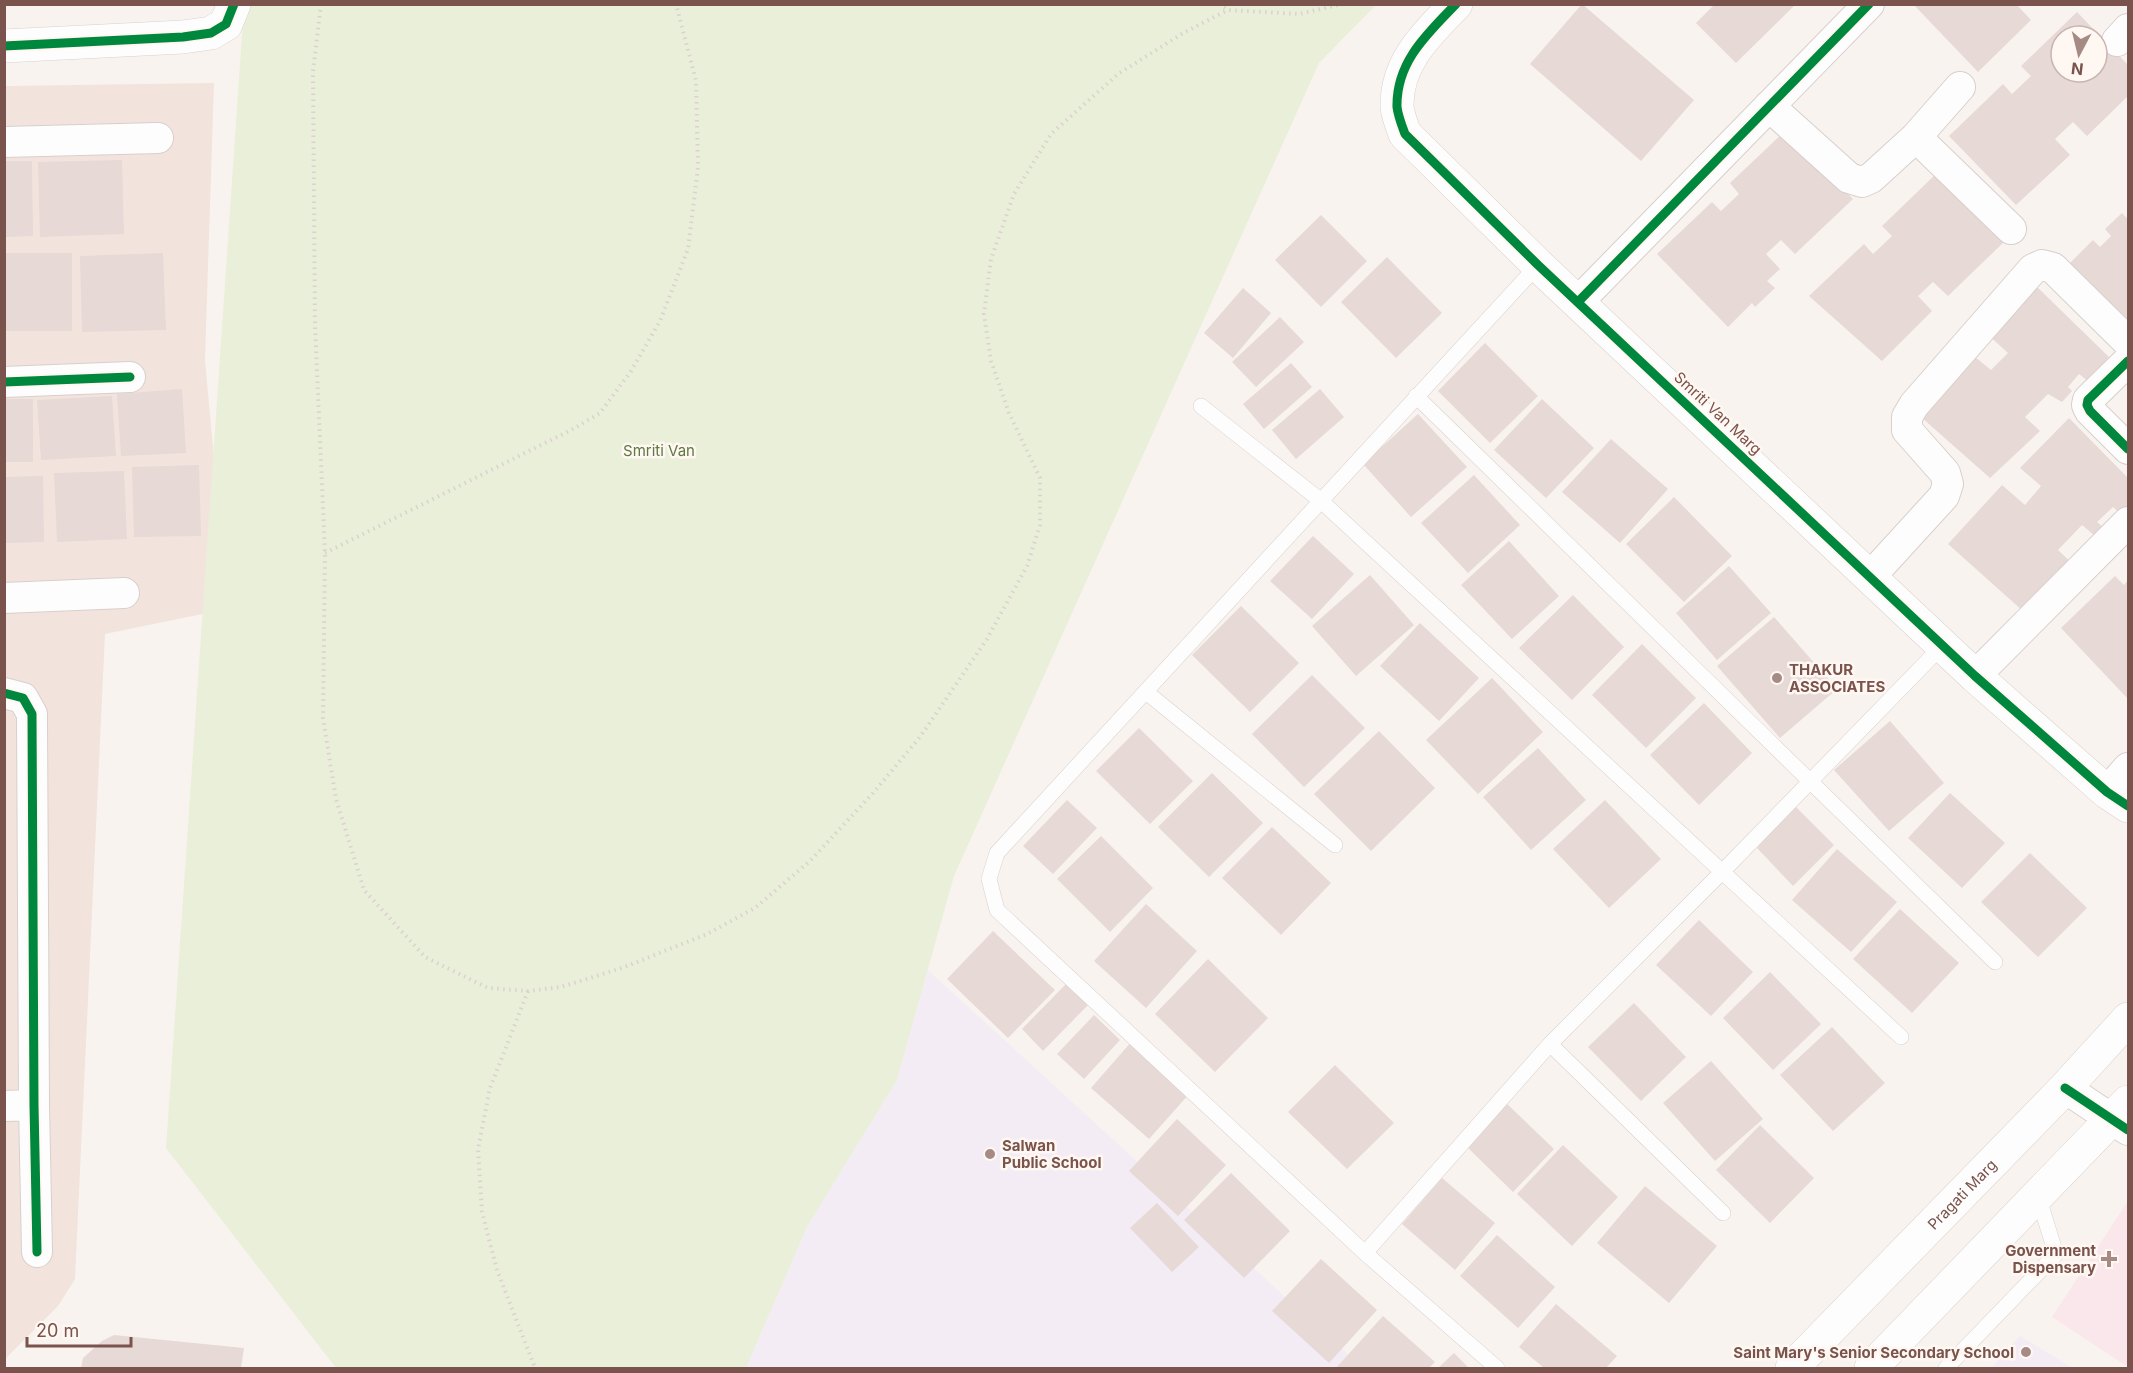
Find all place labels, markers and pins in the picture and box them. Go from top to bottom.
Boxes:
place label: THAKUR ASSOCIATES [1789,660,1885,696]
marker: THAKUR ASSOCIATES [1770,671,1784,685]
place label: Salwan Public School [1002,1136,1101,1172]
marker: Salwan Public School [983,1147,997,1161]
place label: Government Dispensary [2005,1241,2097,1277]
marker: Government Dispensary [2100,1250,2118,1268]
place label: Saint Mary's Senior Secondary School [1733,1343,2014,1362]
marker: Saint Mary's Senior Secondary School [2019,1345,2033,1359]

